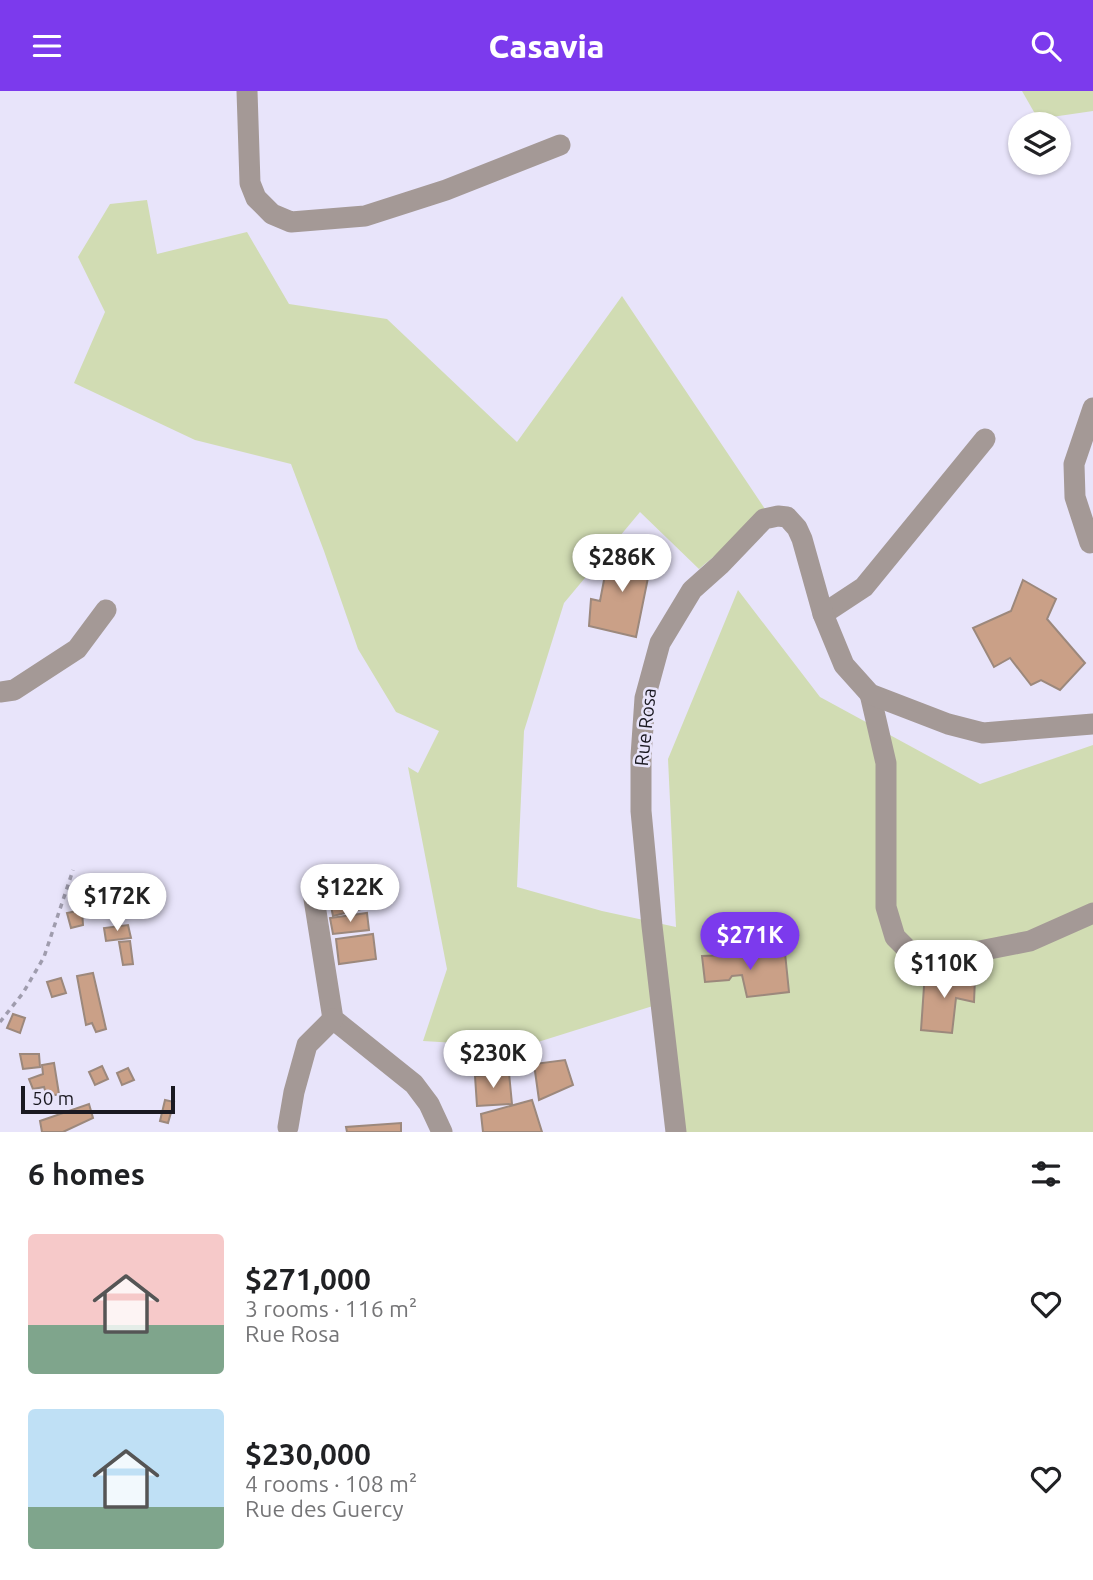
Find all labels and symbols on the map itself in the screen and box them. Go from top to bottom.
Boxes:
pin: $286K [573,535,671,594]
street label: Rue Rosa [630,687,660,767]
pin: $122K [301,865,399,924]
pin: $172K [68,873,166,933]
pin: $271K [701,913,799,972]
pin: $110K [895,941,993,1000]
pin: $230K [444,1031,542,1090]
scale bar [21,1083,175,1115]

